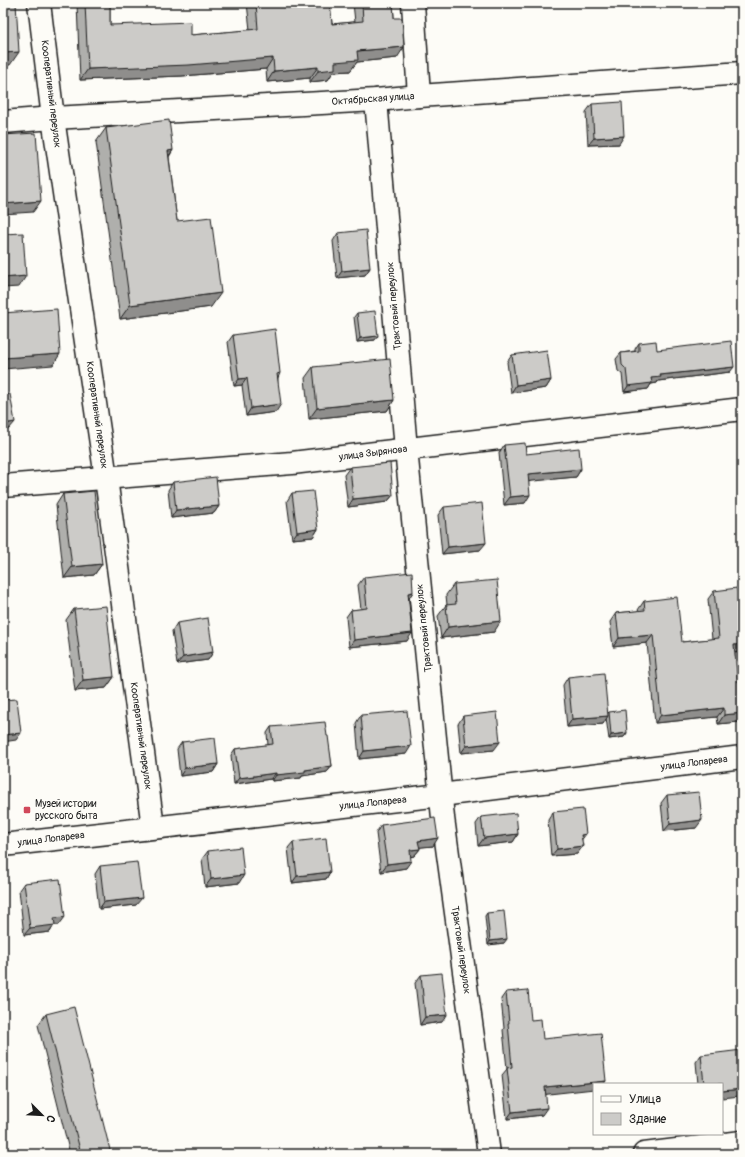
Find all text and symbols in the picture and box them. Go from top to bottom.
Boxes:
street label: Кооперативный переулок [38,39,64,149]
street label: Октябрьская улица [331,90,415,108]
street label: Трактовый переулок [384,261,404,351]
street label: Кооперативный переулок [84,360,110,470]
street label: улица Зырянова [337,443,408,463]
street label: Трактовый переулок [413,583,435,673]
street label: Кооперативный переулок [128,681,154,791]
street label: улица Лопарева [659,753,729,773]
street label: улица Лопарева [338,793,407,813]
place label: Музей истории русского быта [35,798,98,822]
marker: Музей истории русского быта [22,805,32,815]
street label: улица Лопарева [16,829,86,849]
street label: Трактовый переулок [449,905,473,995]
legend [593,1083,723,1135]
text: Улица [629,1092,661,1107]
north arrow [22,1095,62,1135]
text: Здание [629,1112,666,1127]
text: С [43,1113,58,1125]

